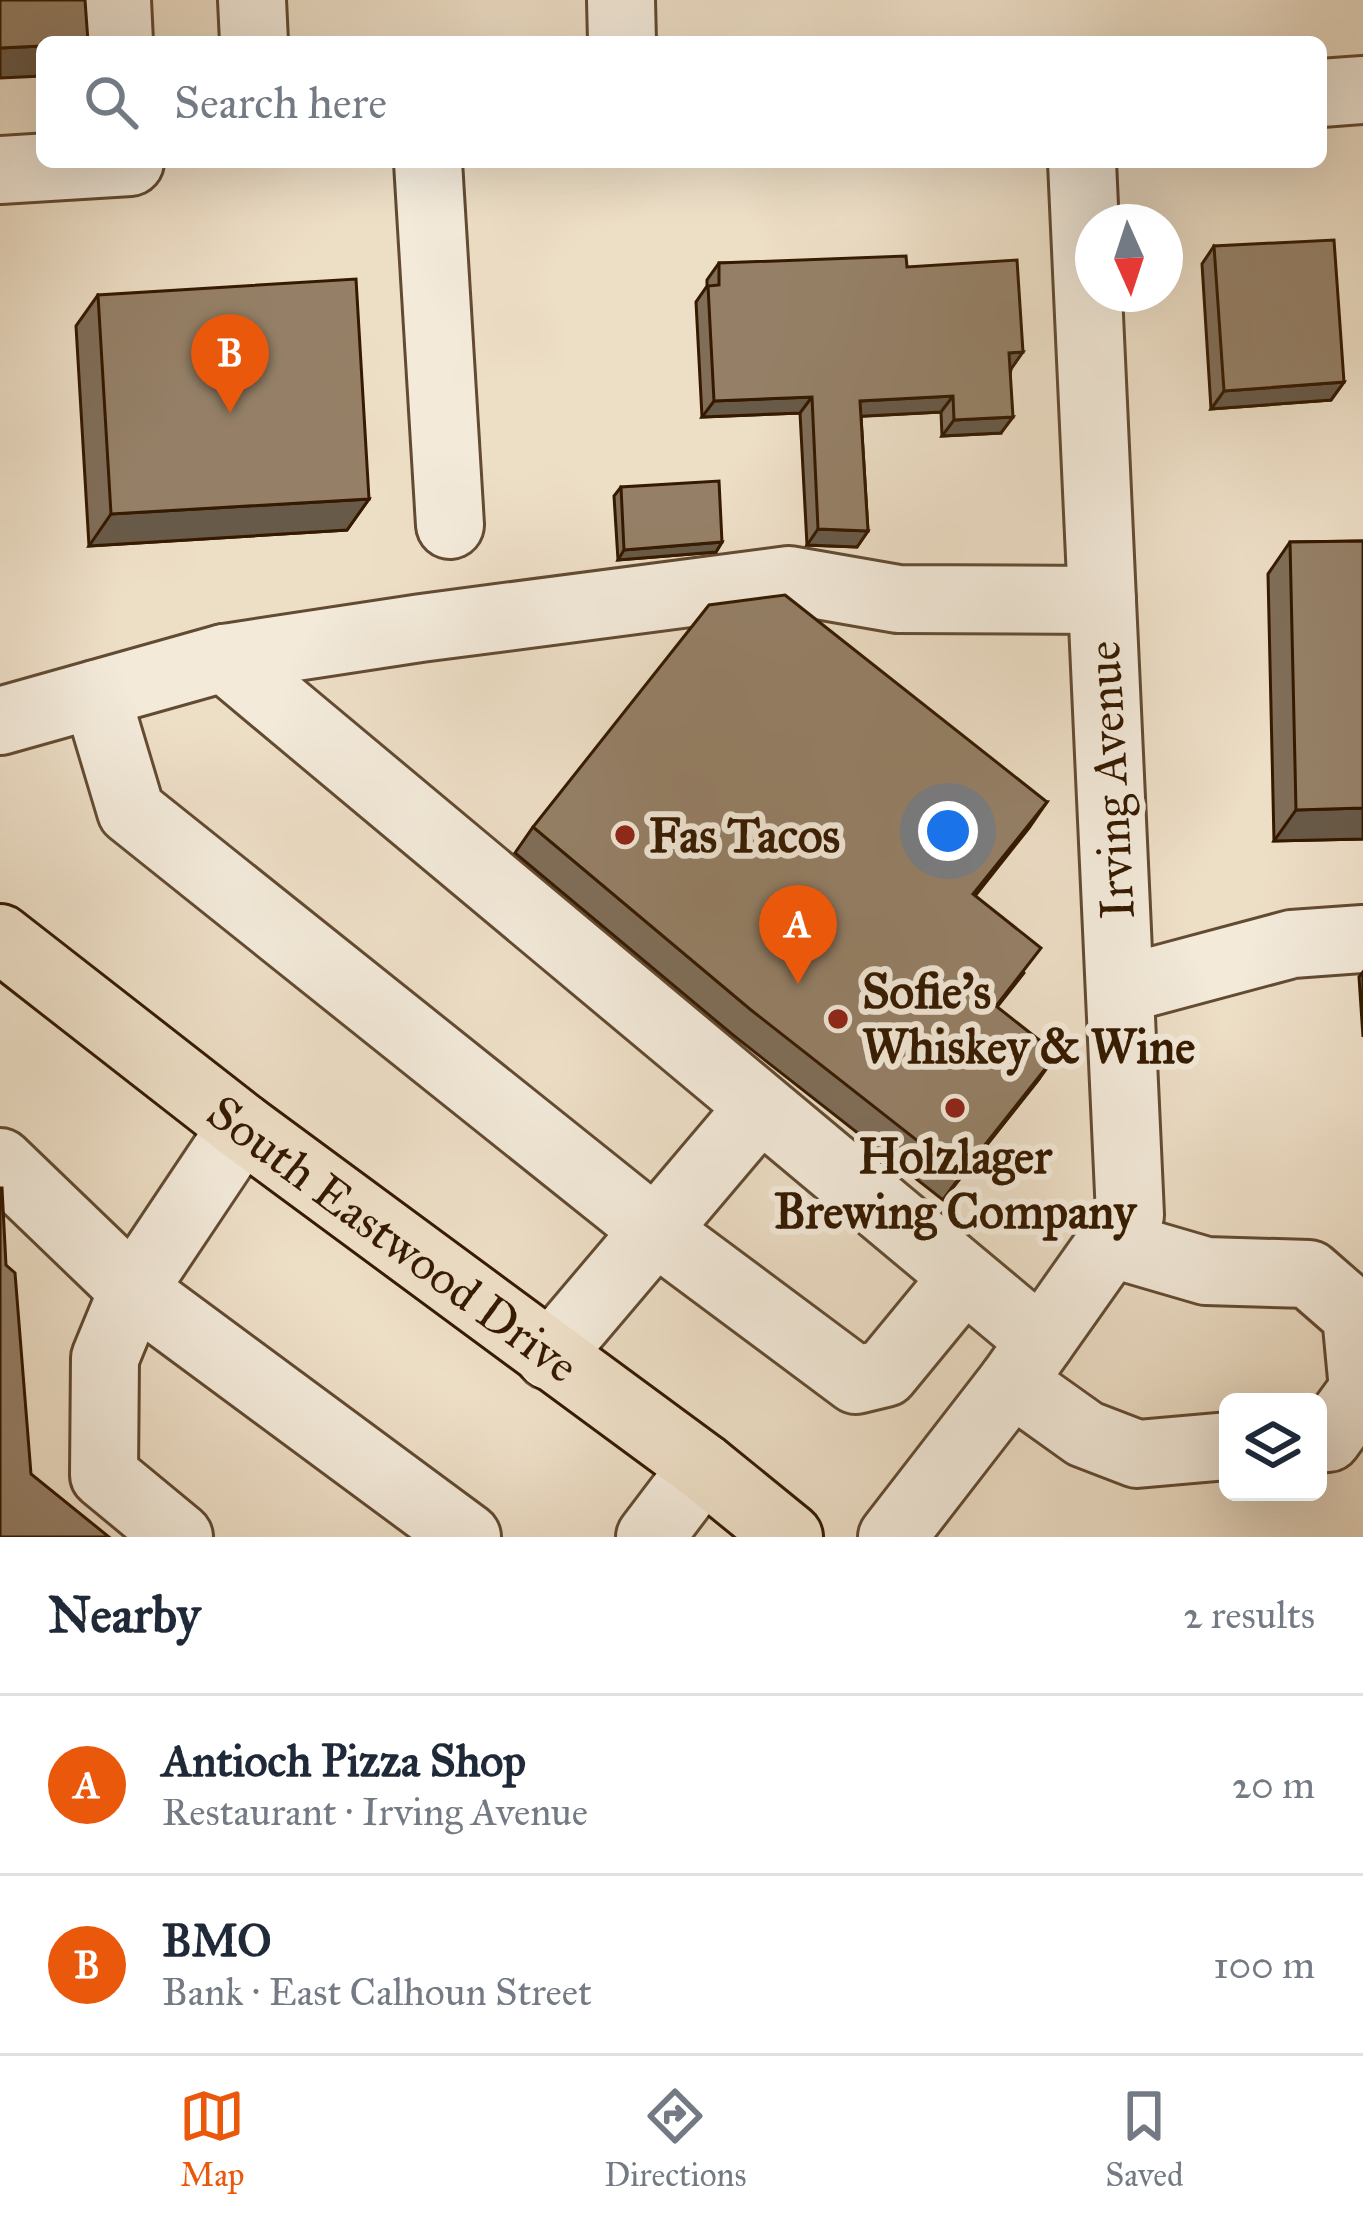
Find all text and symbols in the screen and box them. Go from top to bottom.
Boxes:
search box [36,36,1327,168]
icon: search [78,69,144,135]
text: Search here [174,75,387,130]
north arrow [1075,204,1183,312]
pin: B [191,314,269,413]
street label: Irving Avenue [1073,639,1147,921]
your location [918,801,978,861]
place label: Fas Tacos [649,806,840,865]
marker: Fas Tacos [612,822,638,848]
pin: A [759,885,837,984]
place label: Sofie's Whiskey & Wine [862,962,1195,1076]
marker: Sofie's Whiskey & Wine [825,1006,851,1032]
street label: South Eastwood Drive [196,1082,590,1395]
marker: Holzlager Brewing Company [942,1095,968,1121]
place label: Holzlager Brewing Company [774,1127,1137,1241]
map controls [1219,1393,1327,1501]
button: layers [1219,1393,1327,1501]
text: Nearby [48,1584,200,1646]
text: 2 results [1183,1591,1315,1639]
text: Antioch Pizza Shop [162,1733,526,1788]
text: A [74,1761,100,1809]
text: 20 m [1232,1761,1315,1809]
text: Restaurant · Irving Avenue [162,1788,588,1836]
text: BMO [162,1913,272,1968]
text: B [74,1941,100,1989]
text: 100 m [1213,1941,1315,1989]
text: Bank · East Calhoun Street [162,1968,592,2016]
tab: Map [179,2083,245,2195]
tab: Directions [604,2083,746,2195]
tab: Saved [1105,2083,1184,2195]

